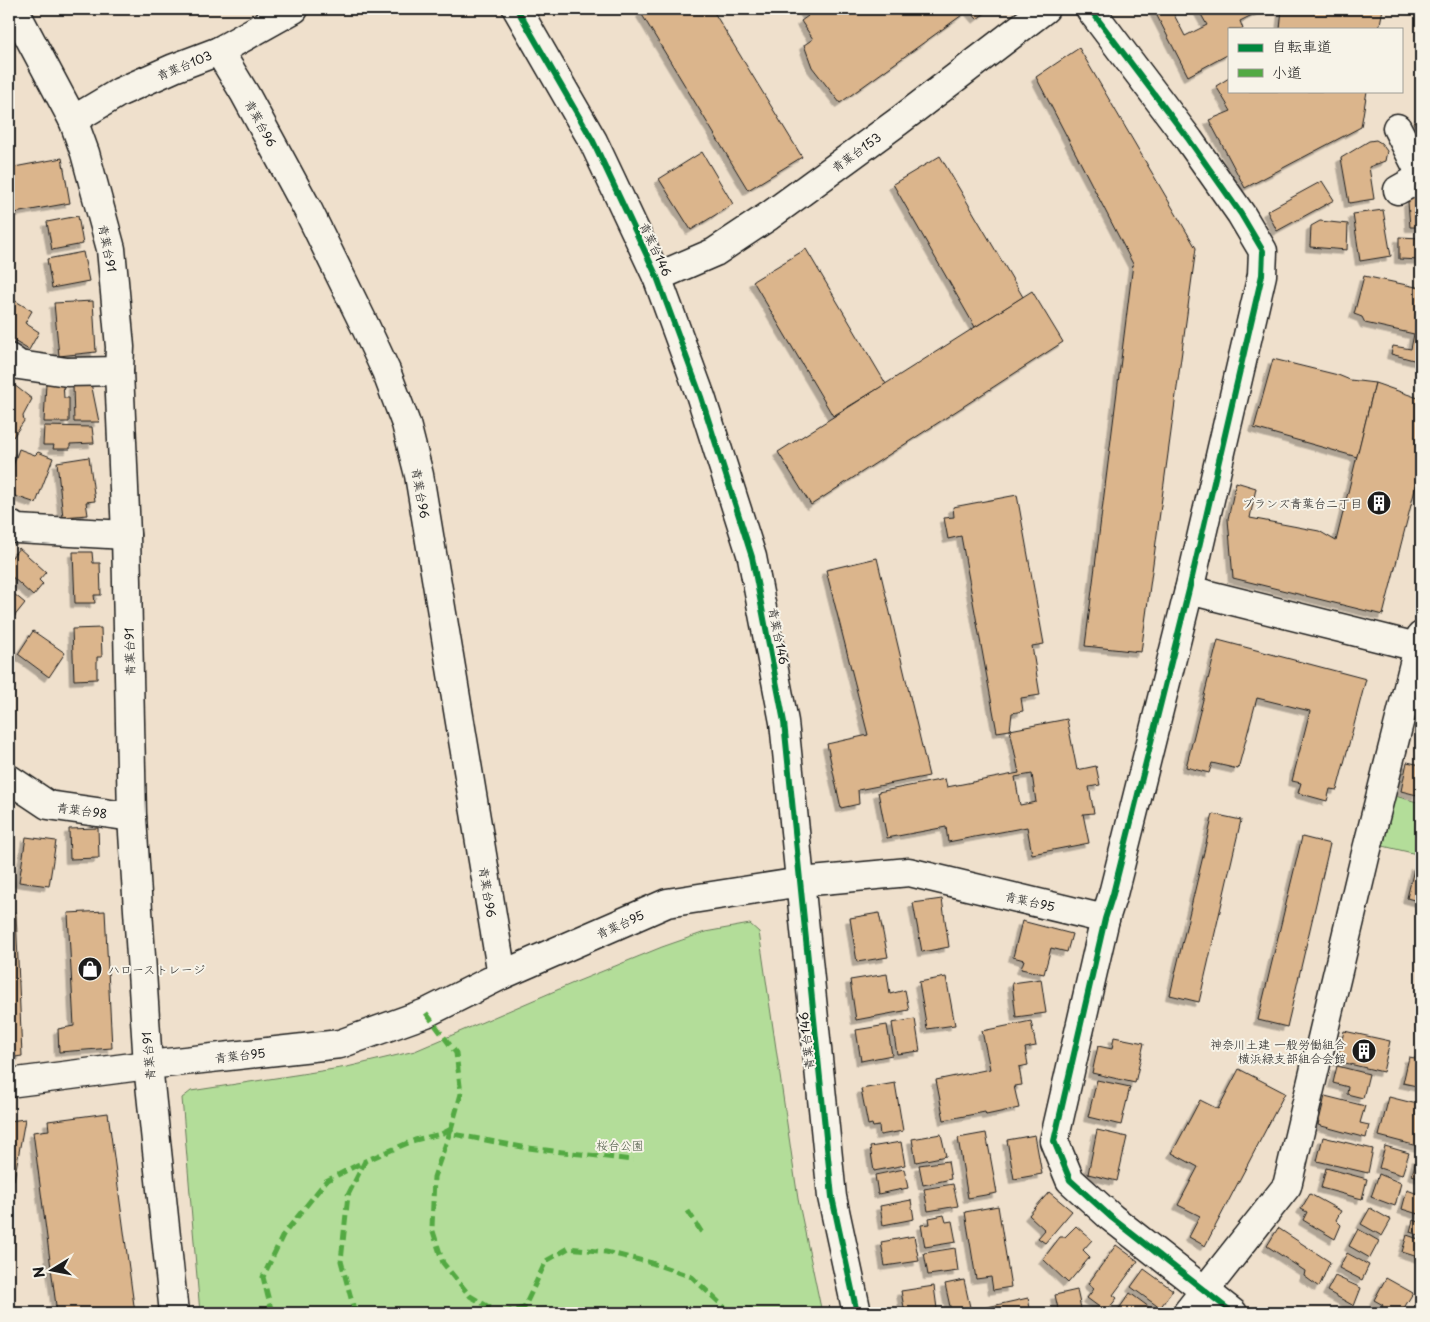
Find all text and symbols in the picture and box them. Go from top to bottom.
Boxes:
legend [1228,28,1402,92]
text: 自転車道 [1272,34,1332,57]
street label: 青葉台103 [154,46,214,84]
text: 小道 [1272,60,1302,83]
street label: 青葉台96 [241,96,281,150]
street label: 青葉台153 [828,128,884,176]
street label: 青葉台146 [636,219,676,279]
street label: 青葉台91 [95,223,121,273]
street label: 青葉台96 [408,466,434,520]
building icon: ブランズ青葉台二丁目 [1366,490,1392,516]
place label: ブランズ青葉台二丁目 [1242,494,1362,512]
street label: 青葉台146 [765,606,793,666]
street label: 青葉台91 [120,628,138,676]
street label: 青葉台98 [56,798,108,822]
street label: 青葉台96 [475,865,501,919]
street label: 青葉台95 [1003,887,1057,915]
street label: 青葉台95 [593,905,647,943]
shop icon: ハローストレージ [77,956,103,982]
place label: ハローストレージ [108,960,205,978]
street label: 青葉台146 [794,1011,818,1071]
street label: 青葉台91 [137,1031,159,1081]
place label: 神奈川土建 一般労働組合 横浜緑支部組合会館 [1210,1035,1346,1067]
building icon: 神奈川土建 一般労働組合 横浜緑支部組合会館 [1351,1038,1377,1064]
street label: 青葉台95 [214,1043,266,1067]
park label: 桜台公園 [596,1136,644,1154]
north arrow [28,1244,78,1294]
text: N [27,1265,50,1280]

